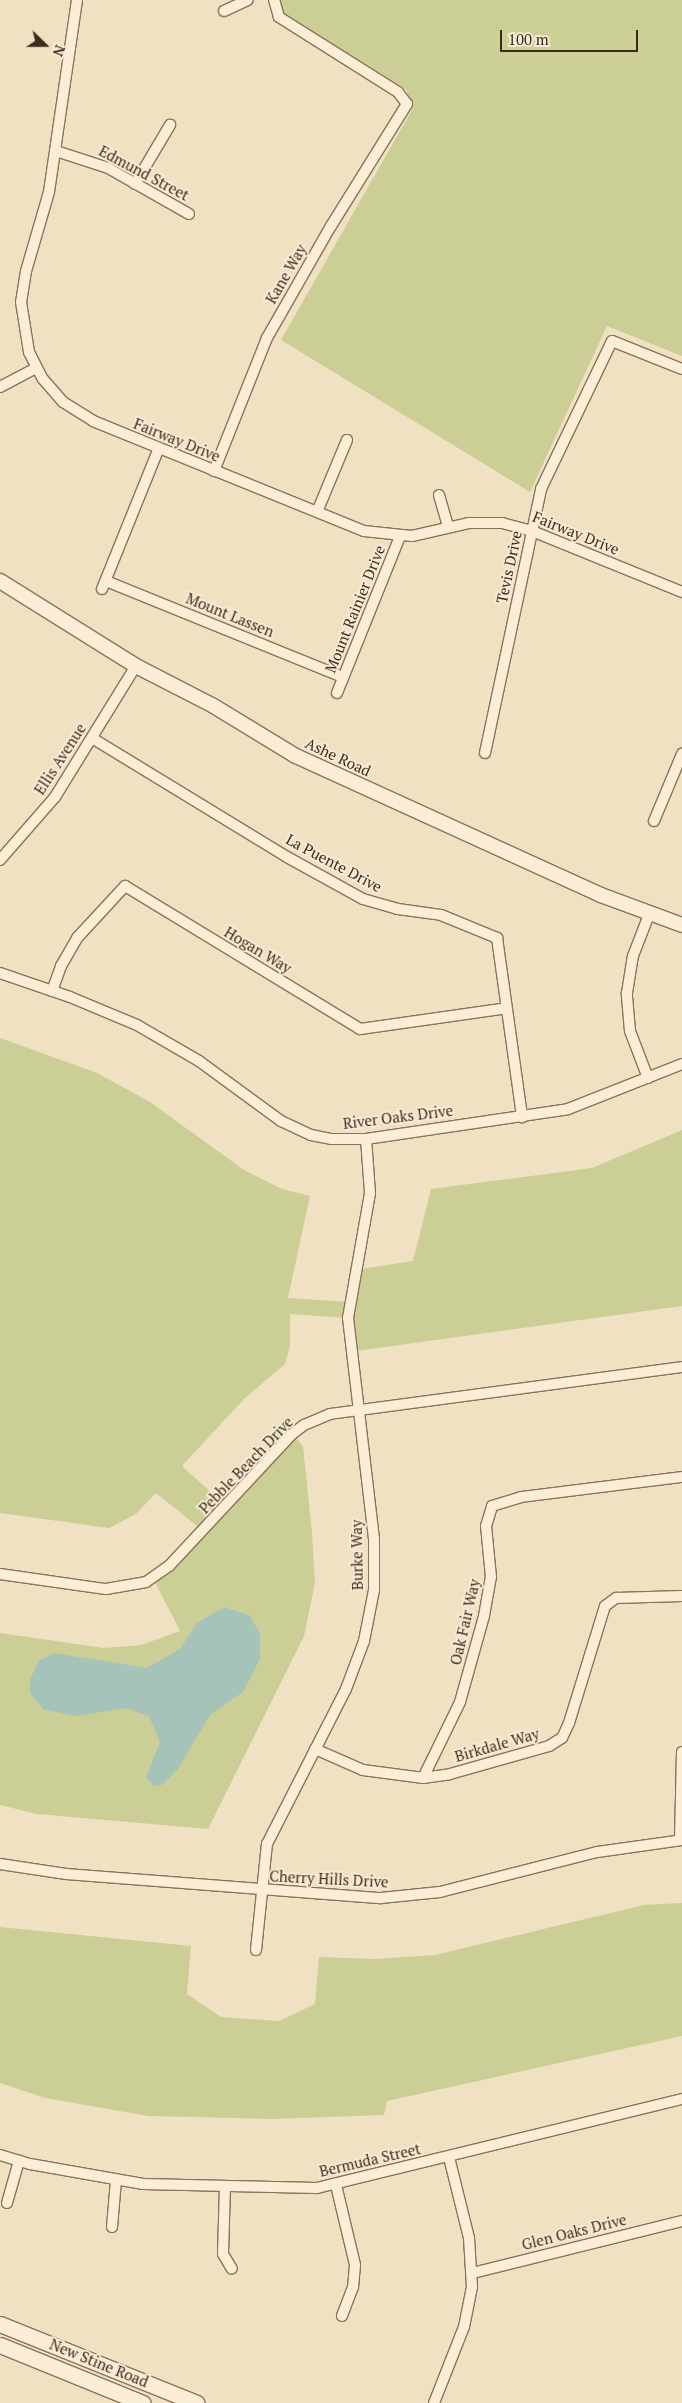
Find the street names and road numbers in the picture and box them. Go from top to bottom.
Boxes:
street label: Edmund Street [96,142,192,204]
street label: Kane Way [262,241,310,307]
street label: Fairway Drive [131,414,223,466]
street label: Fairway Drive [530,507,622,559]
street label: Tevis Drive [493,529,525,605]
street label: Mount Rainier Drive [321,543,389,675]
street label: Mount Lassen [183,589,277,641]
street label: Ellis Avenue [30,720,90,798]
street label: Ashe Road [302,734,374,780]
street label: La Puente Drive [283,830,385,896]
street label: Hogan Way [221,923,295,977]
street label: River Oaks Drive [342,1101,454,1133]
street label: Pebble Beach Drive [195,1413,297,1517]
street label: Burke Way [347,1520,367,1590]
street label: Oak Fair Way [446,1577,484,1667]
street label: Birkdale Way [453,1724,541,1766]
street label: Cherry Hills Drive [269,1867,389,1891]
street label: Bermuda Street [317,2140,423,2180]
street label: Glen Oaks Drive [520,2210,628,2254]
street label: New Stine Road [47,2335,151,2391]

